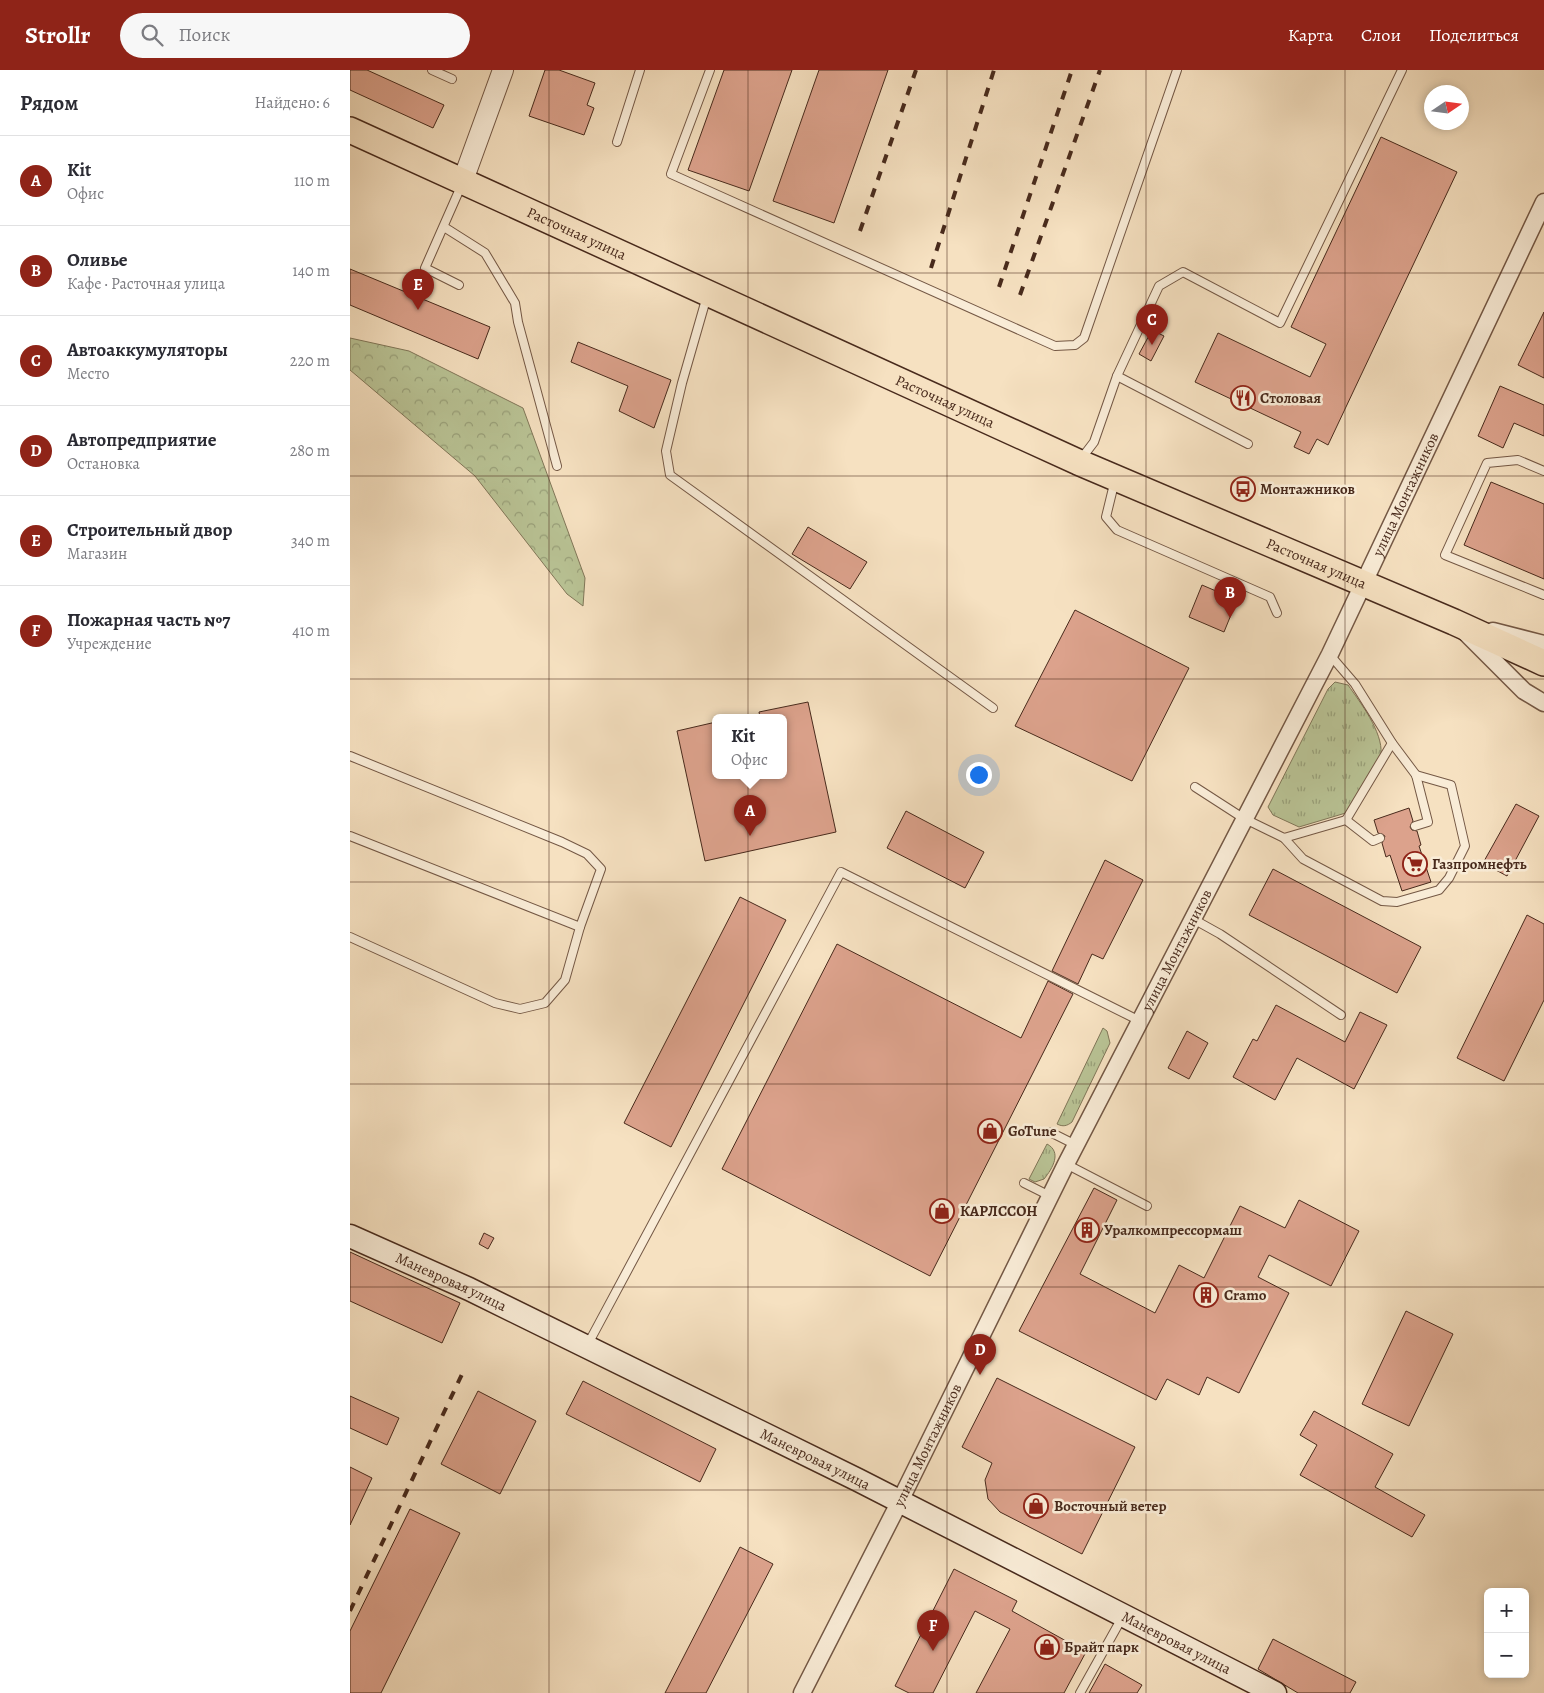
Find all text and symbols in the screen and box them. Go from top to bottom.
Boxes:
search box [120,13,470,58]
text: Strollr [25,19,90,51]
icon: search [138,21,166,49]
text: Поиск [178,22,230,48]
text: Карта [1288,23,1333,47]
text: Слои [1361,23,1401,47]
text: Поделиться [1429,23,1519,47]
north arrow [1424,85,1469,130]
text: Рядом [20,89,78,117]
text: Найдено: 6 [255,92,330,114]
text: Kit [67,157,91,183]
text: A [31,170,41,192]
text: 110 m [294,170,330,192]
text: Офис [67,183,104,205]
street label: Расточная улица [524,202,629,265]
text: Оливье [67,247,128,273]
text: B [31,260,41,282]
text: 140 m [292,260,330,282]
pin: E [402,269,434,310]
text: Кафе · Расточная улица [67,273,225,295]
pin: C [1136,304,1168,345]
text: Автоаккумуляторы [67,337,228,363]
text: C [31,350,41,372]
text: 220 m [290,350,330,372]
text: Место [67,363,110,385]
street label: Расточная улица [892,370,998,433]
restaurant icon: Столовая [1230,385,1256,411]
place label: Столовая [1260,388,1321,408]
text: Автопредприятие [67,427,217,453]
street label: улица Монтажников [1367,429,1443,561]
text: D [30,440,42,462]
text: 280 m [290,440,330,462]
text: Остановка [67,453,140,475]
bus stop icon: Монтажников [1230,476,1256,502]
place label: Монтажников [1260,479,1355,499]
text: Строительный двор [67,517,232,543]
text: E [31,530,41,552]
text: 340 m [291,530,330,552]
street label: Расточная улица [1263,533,1369,594]
text: Магазин [67,543,127,565]
pin: B [1214,577,1246,618]
text: Пожарная часть №7 [67,607,230,633]
text: F [32,620,40,642]
text: 410 m [292,620,330,642]
text: Учреждение [67,633,152,655]
popup [712,714,787,779]
text: Kit [731,723,755,749]
text: Офис [731,749,768,771]
your location [966,762,992,788]
pin: A [734,795,766,836]
supermarket icon: Газпромнефть [1402,851,1428,877]
place label: Газпромнефть [1432,854,1527,874]
street label: улица Монтажников [1136,886,1217,1015]
shop icon: GoTune [977,1118,1003,1144]
place label: GoTune [1008,1121,1057,1141]
shop icon: КАРЛССОН [929,1198,955,1224]
place label: КАРЛССОН [960,1201,1038,1221]
building icon: Уралкомпрессормаш [1074,1217,1100,1243]
place label: Уралкомпрессормаш [1104,1220,1242,1240]
street label: Маневровая улица [392,1248,510,1316]
building icon: Cramo [1193,1282,1219,1308]
place label: Cramo [1224,1285,1267,1305]
pin: D [964,1334,996,1375]
street label: улица Монтажников [888,1380,966,1511]
street label: Маневровая улица [757,1424,874,1495]
shop icon: Восточный ветер [1023,1493,1049,1519]
place label: Восточный ветер [1054,1496,1166,1516]
map controls [1484,1588,1529,1678]
button: + [1484,1588,1529,1633]
street label: Маневровая улица [1118,1606,1234,1679]
pin: F [917,1610,949,1651]
button: − [1484,1633,1529,1678]
shop icon: Брайт парк [1034,1634,1060,1660]
place label: Брайт парк [1064,1637,1139,1657]

